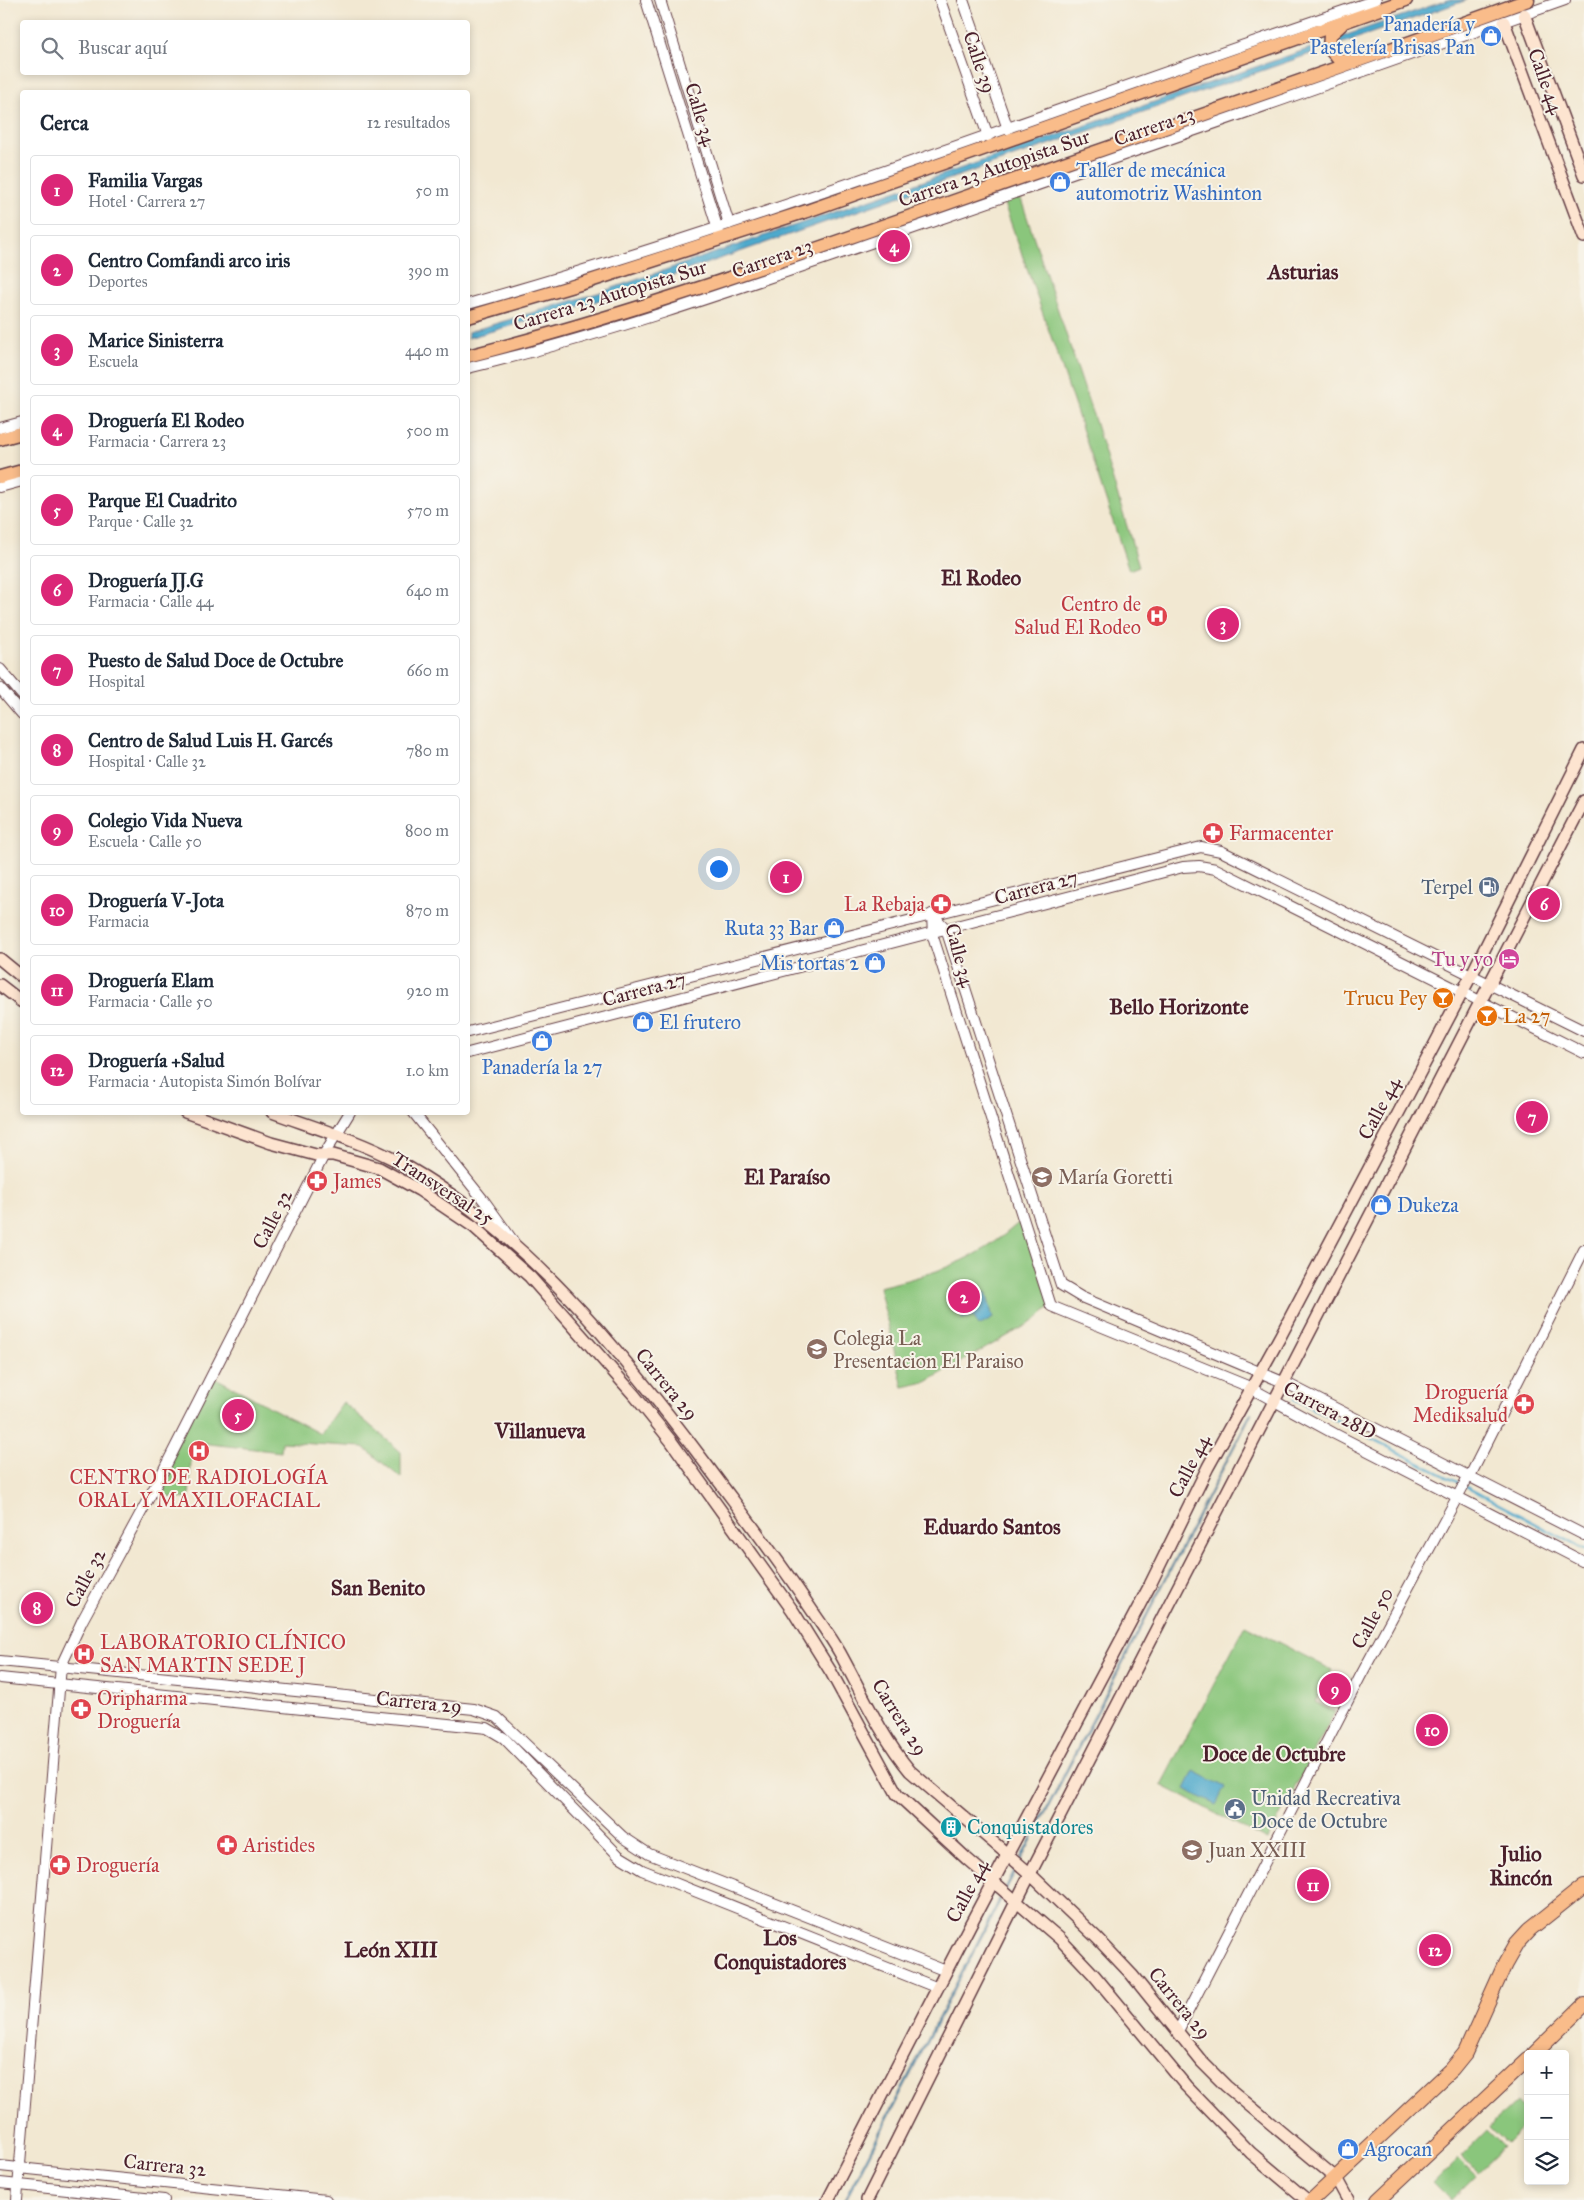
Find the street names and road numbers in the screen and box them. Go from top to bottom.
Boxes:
street label: Calle 39 [958,28,1002,96]
street label: Calle 44 [1523,45,1569,118]
street label: Calle 34 [680,80,722,149]
street label: Carrera 23 [1111,101,1197,151]
street label: Carrera 23 Autopista Sur [895,124,1094,212]
street label: Carrera 23 [729,233,815,283]
street label: Carrera 23 Autopista Sur [510,254,710,336]
street label: Carrera 27 [992,864,1080,910]
street label: Calle 34 [940,921,980,990]
street label: Carrera 27 [600,966,688,1012]
street label: Calle 44 [1352,1072,1406,1144]
street label: Transversal 25 [387,1146,499,1230]
street label: Calle 32 [247,1185,297,1253]
street label: Carrera 29 [631,1343,703,1425]
street label: Carrera 28D [1279,1376,1381,1444]
street label: Calle 44 [1163,1430,1215,1502]
street label: Calle 32 [60,1544,111,1612]
street label: Calle 50 [1346,1583,1398,1653]
street label: Carrera 29 [867,1674,933,1760]
street label: Carrera 29 [375,1686,463,1718]
street label: Calle 44 [940,1855,994,1927]
street label: Carrera 29 [1144,1962,1216,2044]
street label: Carrera 32 [122,2149,208,2181]

